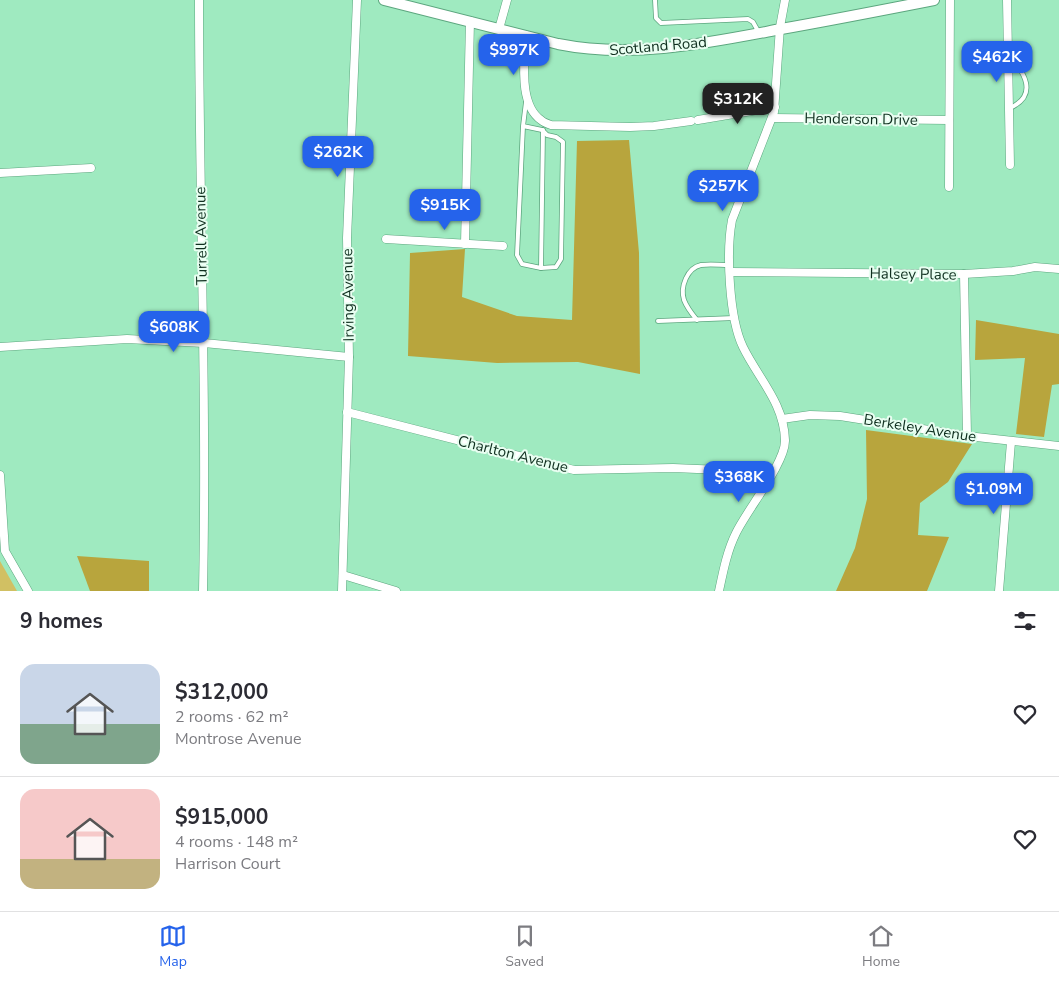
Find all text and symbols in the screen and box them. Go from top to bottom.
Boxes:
street label: Scotland Road [608,32,708,60]
pin: $997K [479,34,549,76]
text: $997K [489,39,539,61]
pin: $462K [962,41,1032,83]
text: $462K [972,46,1022,68]
pin: $312K [703,82,773,125]
text: $312K [713,88,763,110]
street label: Henderson Drive [804,108,918,130]
pin: $262K [303,136,373,178]
text: $262K [313,141,363,163]
pin: $257K [688,170,758,212]
text: $257K [698,175,748,197]
street label: Turrell Avenue [190,186,212,286]
pin: $915K [410,188,480,231]
text: $915K [420,194,470,216]
street label: Irving Avenue [337,248,359,342]
street label: Halsey Place [869,263,957,285]
pin: $608K [139,310,209,353]
text: $608K [149,316,199,338]
street label: Berkeley Avenue [862,409,978,447]
street label: Charlton Avenue [456,431,570,477]
pin: $368K [704,460,774,503]
text: $368K [714,466,764,488]
pin: $1.09M [953,472,1035,515]
text: $1.09M [966,478,1022,500]
text: 9 homes [20,607,103,635]
icon: filters [1011,607,1039,635]
text: $312,000 [175,678,268,706]
icon: home [60,684,120,744]
icon: heart [1011,700,1039,728]
text: 2 rooms · 62 m² [175,706,288,728]
text: Montrose Avenue [175,728,302,750]
text: $915,000 [175,803,268,831]
icon: home [60,809,120,869]
icon: heart [1011,825,1039,853]
text: 4 rooms · 148 m² [175,831,298,853]
text: Harrison Court [175,853,280,875]
tab: Map [159,922,187,971]
tab: Saved [505,922,544,971]
tab: Home [862,922,900,971]

